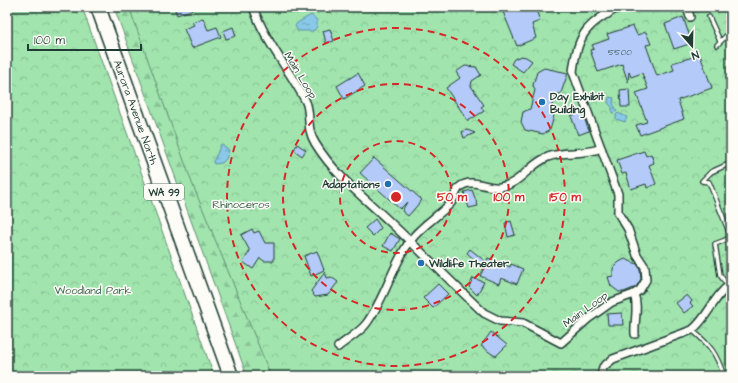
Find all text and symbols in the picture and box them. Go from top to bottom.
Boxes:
scale bar [28,26,141,52]
north arrow [672,26,712,66]
text: 100 m [34,32,65,49]
house number: 5500 [608,46,632,59]
text: N [689,47,701,63]
street label: Main Loop [281,49,320,102]
street label: Aurora Avenue North [110,58,162,167]
place label: Day Exhibit Building [550,89,605,119]
marker: Day Exhibit Building [537,97,547,107]
place label: Adaptations [322,177,380,193]
marker: Adaptations [383,179,393,189]
road number: WA 99 [144,184,184,200]
text: 50 m [437,189,468,206]
text: 100 m [494,189,525,206]
text: 150 m [549,189,582,206]
centre of rings [389,190,403,204]
park label: Rhinoceros [212,197,270,212]
place label: Wildlife Theater [428,256,510,271]
marker: Wildlife Theater [416,258,426,268]
park label: Woodland Park [55,283,132,298]
street label: Main Loop [560,288,611,331]

